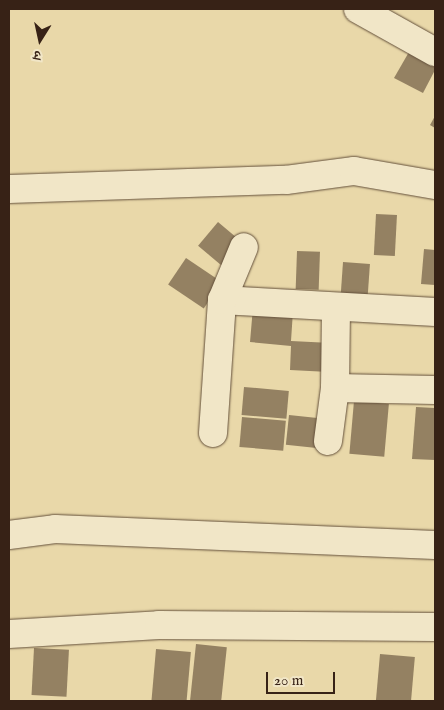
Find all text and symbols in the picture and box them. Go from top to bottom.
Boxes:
north arrow [15,15,65,65]
text: उ [32,45,42,64]
scale bar [269,662,338,694]
text: 20 m [274,671,303,690]

